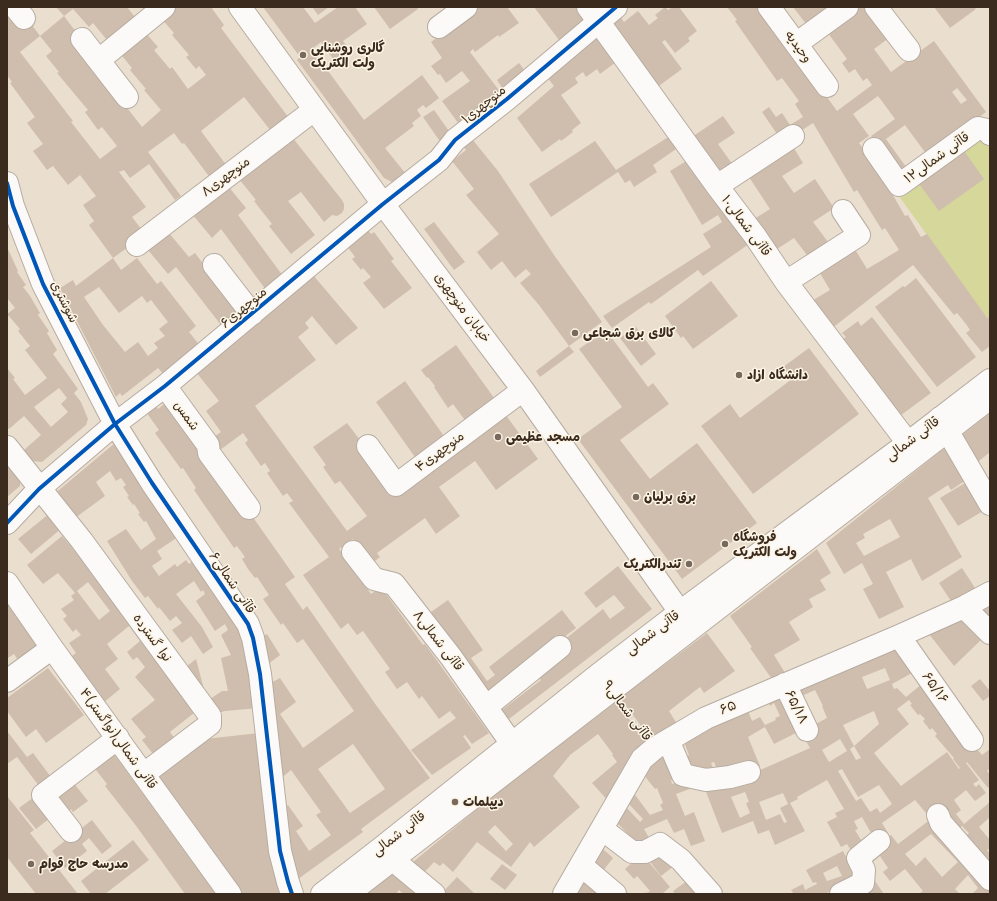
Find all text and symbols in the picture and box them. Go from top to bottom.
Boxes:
street label: وحیدیه [781,28,815,66]
place label: گالری روشنایی ولت الکتریک [311,40,385,71]
marker: گالری روشنایی ولت الکتریک [298,50,308,60]
street label: منوچهری۱ [459,83,509,127]
street label: قاآنی شمالی۱۲ [901,129,973,187]
street label: منوچهری۸ [199,154,253,200]
street label: قاآنی شمالی۱۰ [718,192,774,260]
street label: خیابان منوچهری [431,270,493,346]
street label: شوشتری [47,278,81,326]
street label: منوچهری۶ [218,284,270,332]
place label: کالای برق شجاعی [583,325,675,341]
marker: کالای برق شجاعی [570,328,580,338]
place label: دانشگاه ازاد [747,367,808,383]
marker: دانشگاه ازاد [734,370,744,380]
street label: شمس [170,398,202,434]
street label: قاآنی شمالی [883,414,943,464]
street label: منوچهری۴ [412,429,468,475]
place label: مسجد عظیمی [506,429,580,445]
marker: مسجد عظیمی [493,432,503,442]
place label: برق برلیان [644,489,696,505]
marker: برق برلیان [631,492,641,502]
place label: فروشگاه ولت الکتریک [733,529,797,560]
marker: فروشگاه ولت الکتریک [720,539,730,549]
street label: قاآنی شمالی۶ [206,549,258,617]
place label: تندرالکتریک [624,556,681,572]
marker: تندرالکتریک [684,559,694,569]
street label: قاآنی شمالی۸ [410,608,466,674]
street label: قاآنی شمالی [623,608,683,658]
street label: نوا گسترده [129,611,175,665]
street label: ۶۵/۱۶ [919,669,951,707]
street label: ۹قاآنی شمالی [599,678,655,744]
street label: ۴قاآنی شمالی(نواگستر) [76,685,160,793]
street label: ۶۵/۱۸ [781,687,811,727]
street label: ۶۵ [717,698,739,718]
place label: دیپلمات [463,794,503,810]
marker: دیپلمات [450,797,460,807]
street label: قاآنی شمالی [369,808,429,860]
place label: مدرسه حاج قوام [39,856,128,872]
marker: مدرسه حاج قوام [26,859,36,869]

